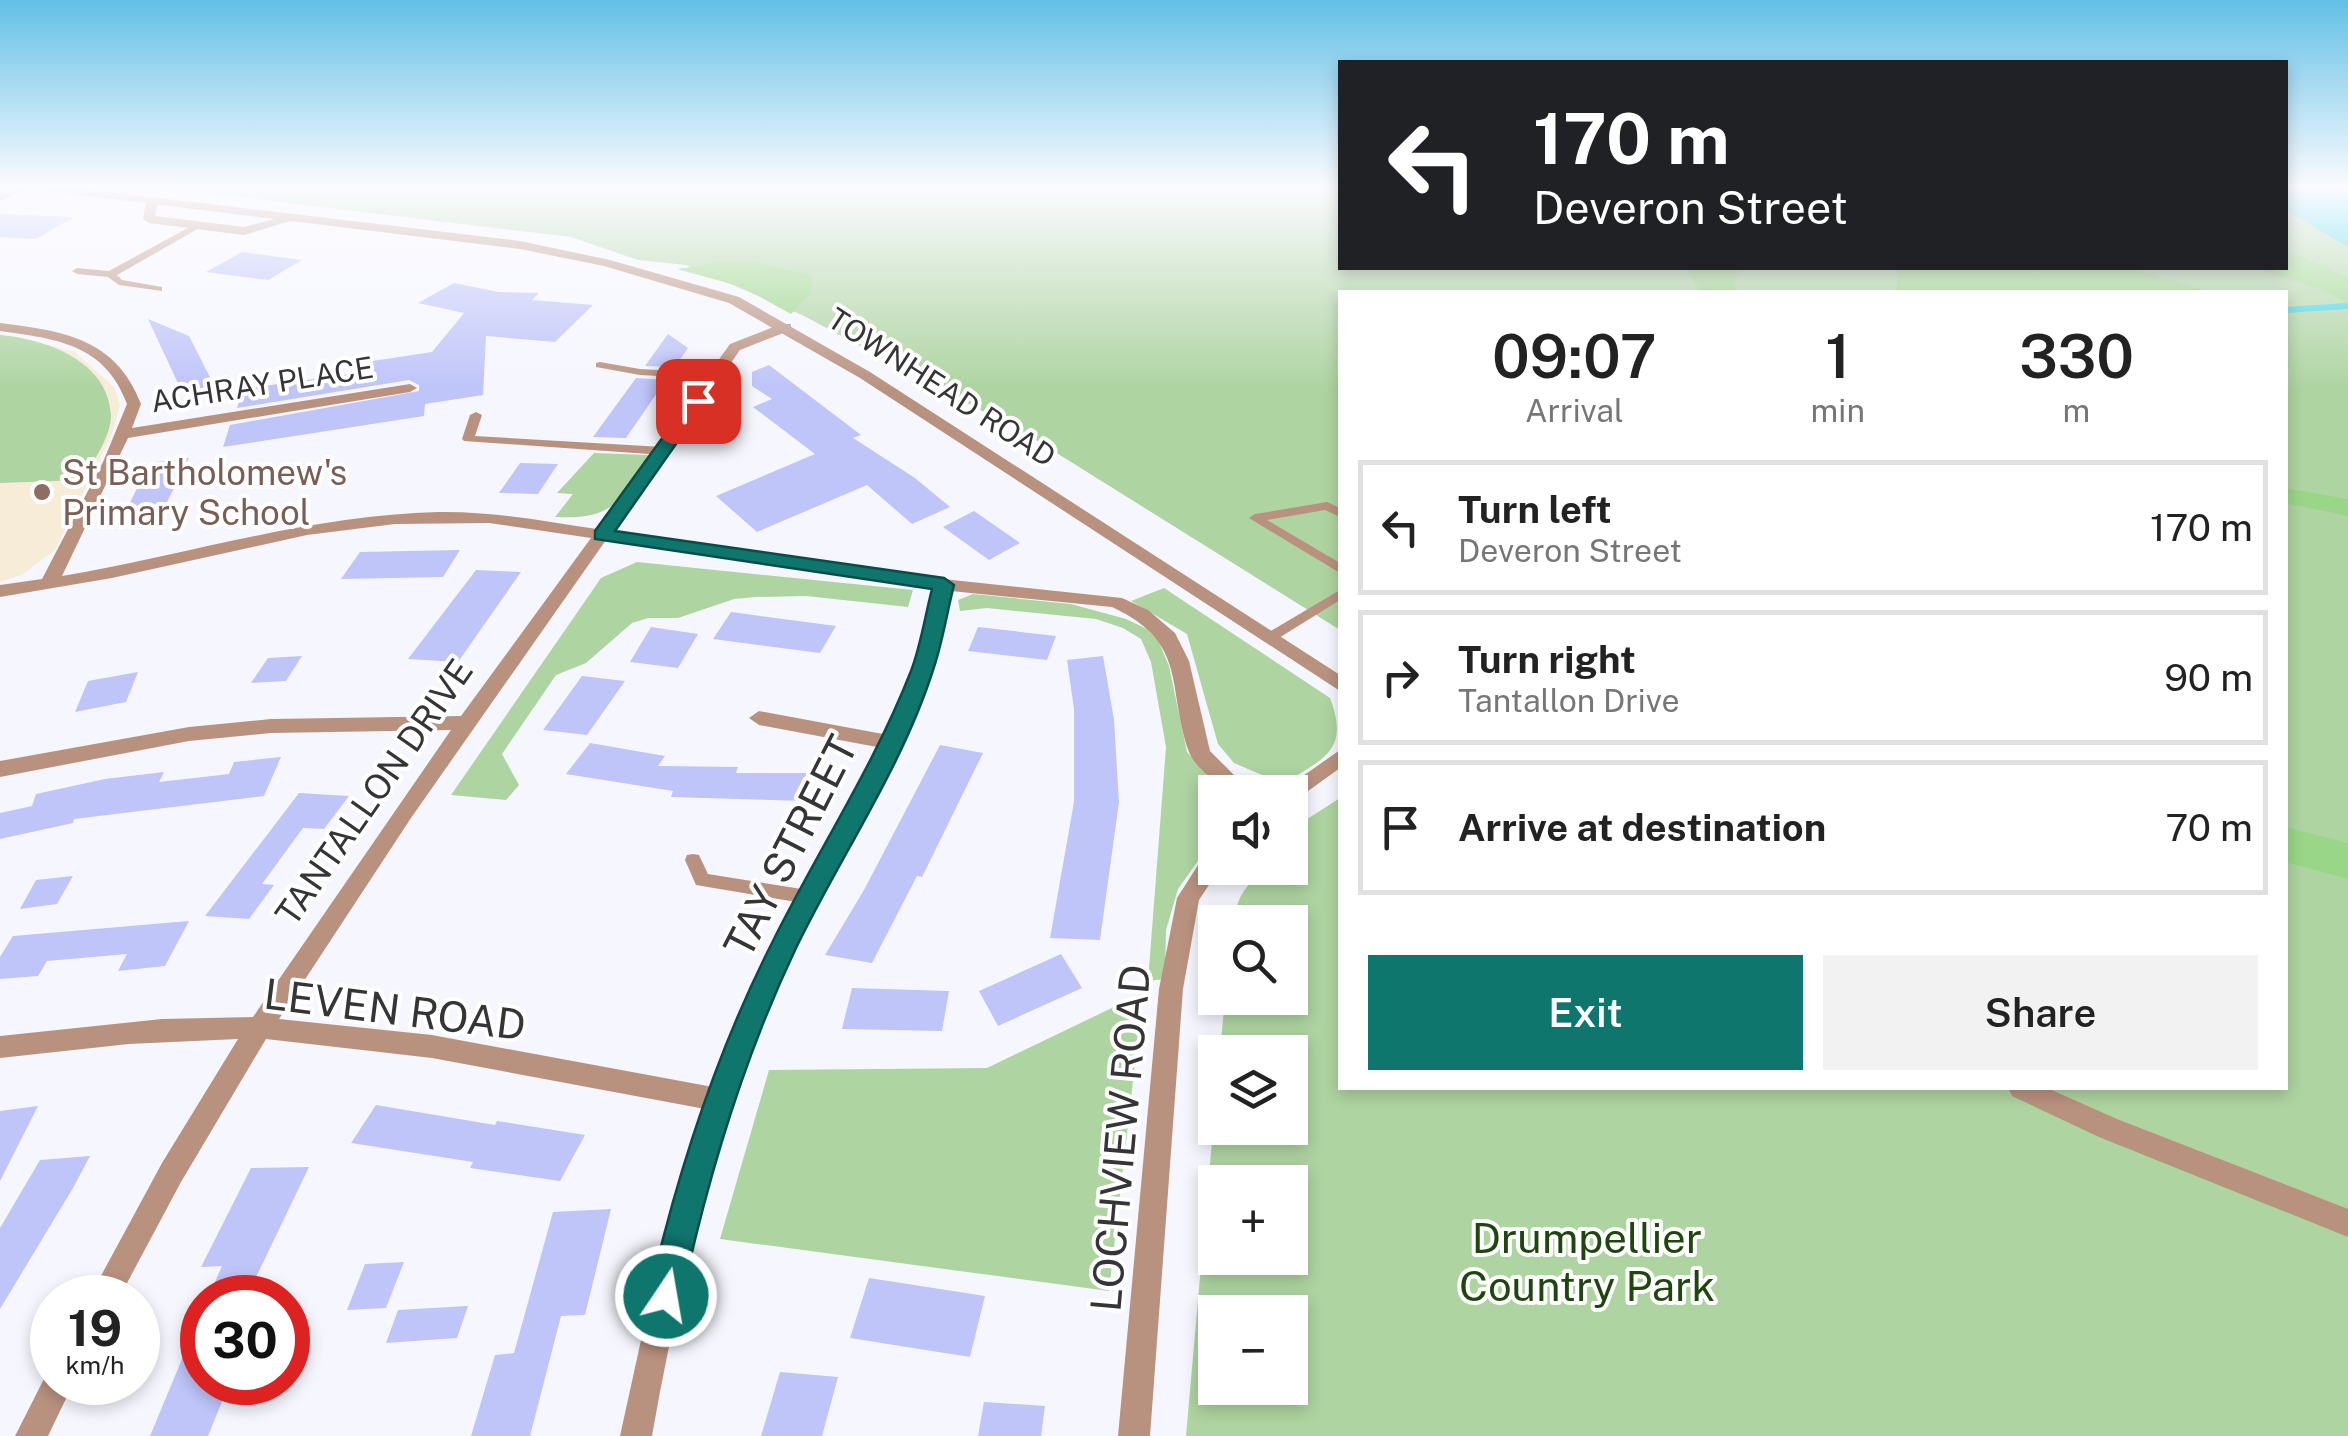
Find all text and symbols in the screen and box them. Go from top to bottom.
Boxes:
text: 170 m [1533,97,1730,180]
icon: left [1368,100,1498,230]
text: Deveron Street [1533,181,1848,234]
street label: TOWNHEAD ROAD [821,300,1063,474]
text: 09:07 [1492,321,1657,392]
text: 1 [1825,321,1850,392]
text: 330 [2019,321,2134,392]
street label: ACHRAY PLACE [148,349,376,419]
pin [656,359,741,444]
icon: arrive [671,374,726,429]
text: Arrival [1525,392,1624,429]
text: min [1811,392,1865,429]
text: m [2063,392,2090,429]
place label: St Bartholomew's Primary School [62,452,347,533]
marker: St Bartholomew's Primary School [31,481,53,503]
text: Turn left [1458,487,1612,532]
icon: left [1373,500,1428,555]
text: 170 m [2150,505,2253,550]
text: Deveron Street [1458,532,1682,569]
text: Turn right [1458,637,1636,682]
icon: right [1373,650,1428,705]
street label: TANTALLON DRIVE [267,651,481,933]
text: 90 m [2164,655,2253,700]
text: Tantallon Drive [1458,682,1680,719]
street label: TAY STREET [713,727,867,965]
map controls [1198,775,1308,1405]
button: sound [1198,775,1308,885]
icon: arrive [1373,800,1428,855]
text: Arrive at destination [1458,805,1826,850]
text: 70 m [2166,805,2253,850]
button: search [1198,905,1308,1015]
button: Exit [1368,955,1803,1070]
button: Share [1823,955,2258,1070]
street label: LOCHVIEW ROAD [1080,962,1160,1314]
street label: LEVEN ROAD [261,969,529,1049]
button: layers [1198,1035,1308,1145]
button: + [1198,1165,1308,1275]
park label: Drumpellier Country Park [1459,1213,1715,1310]
position arrow [614,1244,718,1348]
speed limit sign: 30 [180,1275,310,1405]
button: − [1198,1295,1308,1405]
text: 19 [68,1298,122,1357]
text: km/h [66,1350,124,1380]

